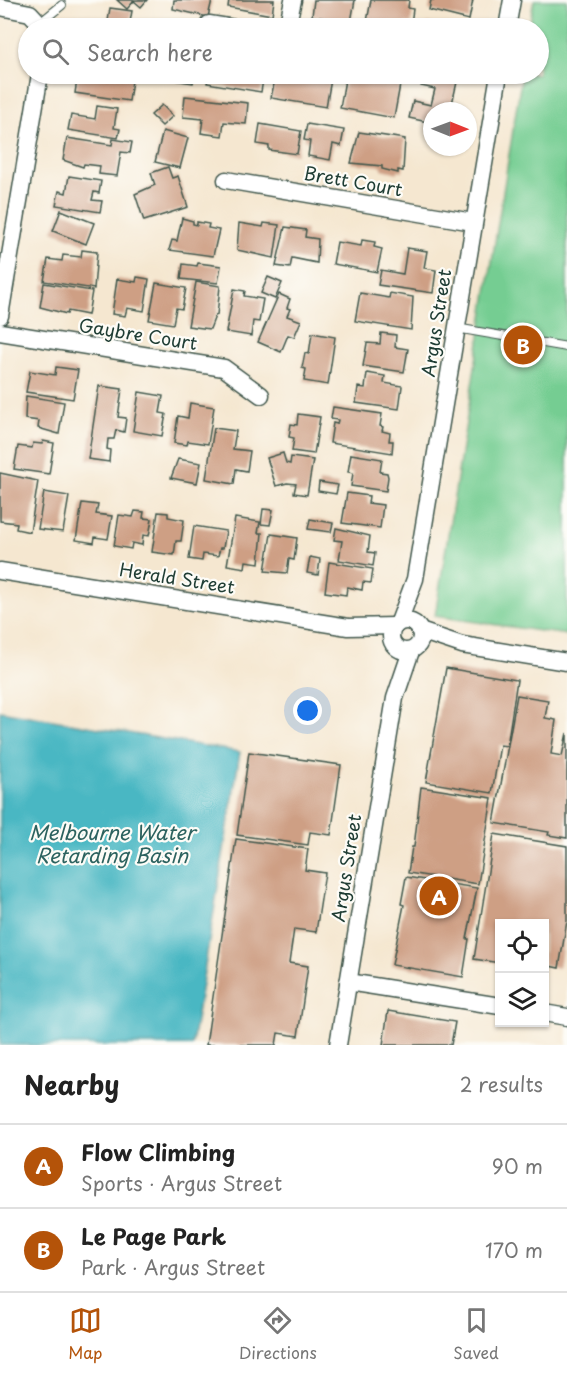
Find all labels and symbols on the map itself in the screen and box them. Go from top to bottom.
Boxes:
north arrow [423,102,477,156]
street label: Brett Court [302,159,405,202]
street label: Argus Street [414,267,457,379]
street label: Gaybre Court [77,311,199,356]
pin: B [504,322,542,368]
street label: Herald Street [118,555,237,600]
your location [293,696,322,725]
street label: Argus Street [324,812,367,924]
water label: Melbourne Water Retarding Basin [29,817,198,870]
pin: A [420,874,458,918]

